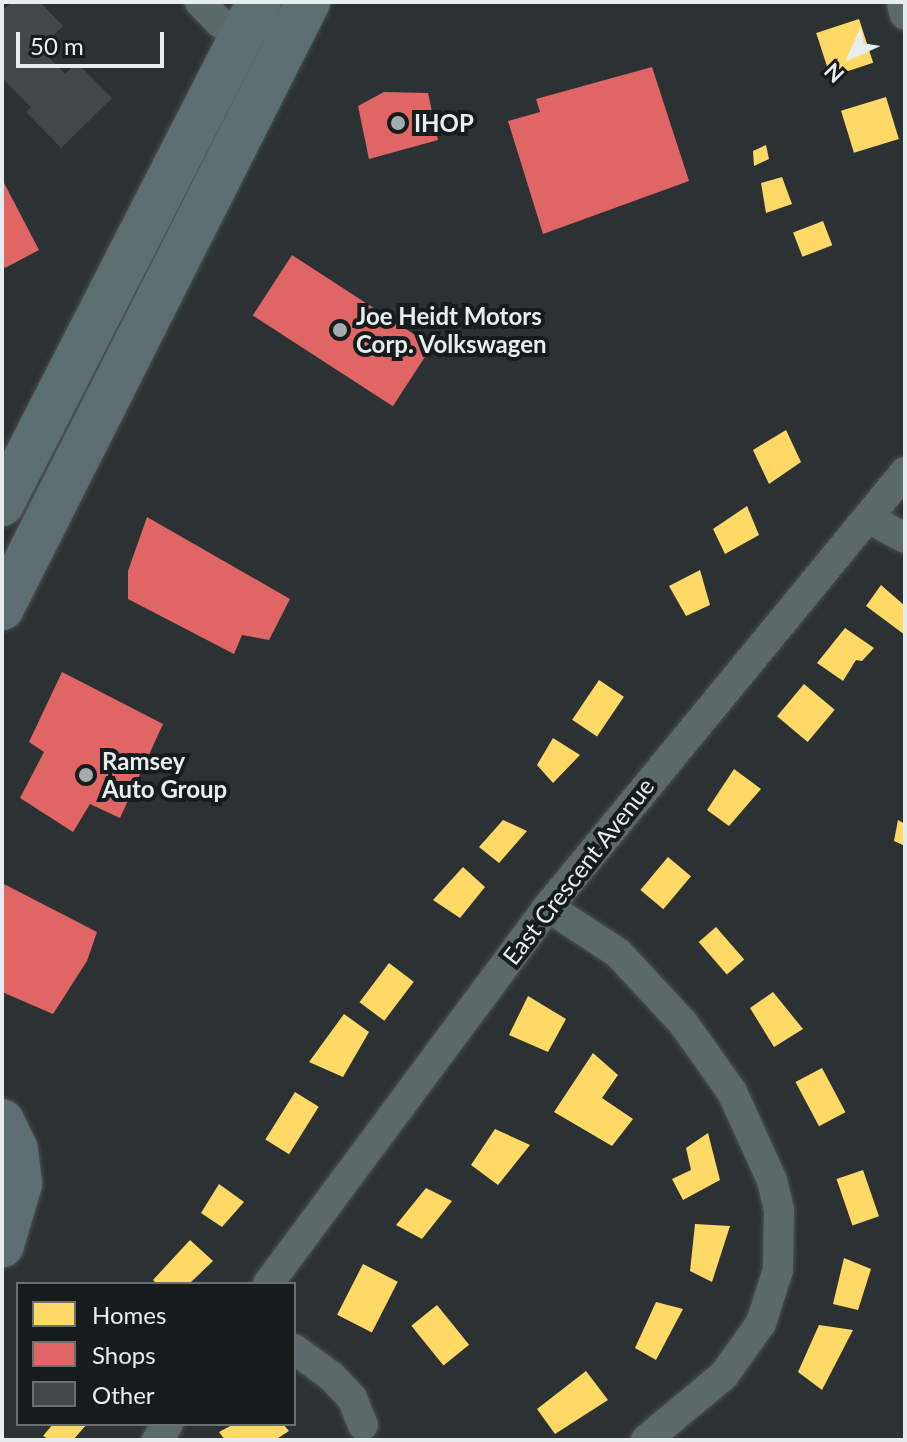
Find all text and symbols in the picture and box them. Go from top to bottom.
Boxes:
scale bar [20,16,168,66]
north arrow [811,16,891,96]
text: 50 m [30,31,84,60]
text: N [818,58,849,89]
place label: IHOP [414,109,474,137]
marker: IHOP [389,114,407,132]
place label: Joe Heidt Motors Corp. Volkswagen [356,302,548,358]
marker: Joe Heidt Motors Corp. Volkswagen [331,321,349,339]
place label: Ramsey Auto Group [102,747,227,803]
marker: Ramsey Auto Group [77,766,95,784]
street label: East Crescent Avenue [496,772,660,970]
legend [16,1282,296,1426]
text: Homes [92,1300,166,1329]
text: Shops [92,1340,156,1369]
text: Other [92,1380,155,1409]

